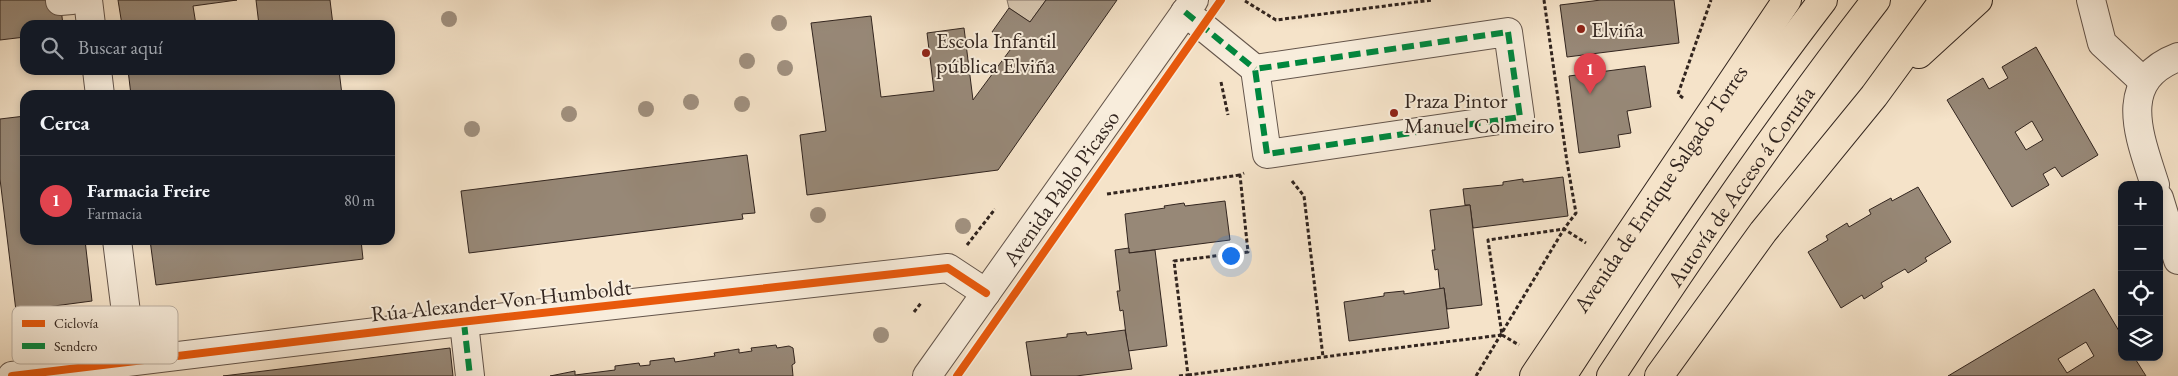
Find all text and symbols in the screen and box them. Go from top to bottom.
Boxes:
place label: Elviña [1591,15,1644,44]
search box [20,20,395,75]
marker: Elviña [1575,23,1587,35]
place label: Escola Infantil pública Elviña [936,26,1057,80]
icon: search [38,34,66,62]
text: Buscar aquí [78,35,163,60]
marker: Escola Infantil pública Elviña [920,47,932,59]
pin: 1 [1574,53,1606,94]
street label: Avenida de Enrique Salgado Torres [1566,59,1754,319]
street label: Autovía de Acceso á Coruña [1660,80,1822,293]
place label: Praza Pintor Manuel Colmeiro [1404,86,1555,140]
street label: Avenida Pablo Picasso [995,104,1126,272]
marker: Praza Pintor Manuel Colmeiro [1388,107,1400,119]
text: Cerca [40,109,90,136]
text: Farmacia Freire [87,178,210,203]
map controls [2118,181,2163,361]
button: + [2118,181,2163,226]
text: 1 [52,190,60,211]
text: 80 m [344,190,375,211]
text: Farmacia [87,203,142,224]
button: − [2118,226,2163,271]
your location [1218,243,1244,269]
button: locate [2118,271,2163,316]
street label: Rúa Alexander Von Humboldt [370,272,633,329]
legend [12,306,178,364]
text: Ciclovía [54,314,99,332]
button: layers [2118,316,2163,361]
text: Sendero [54,337,98,355]

